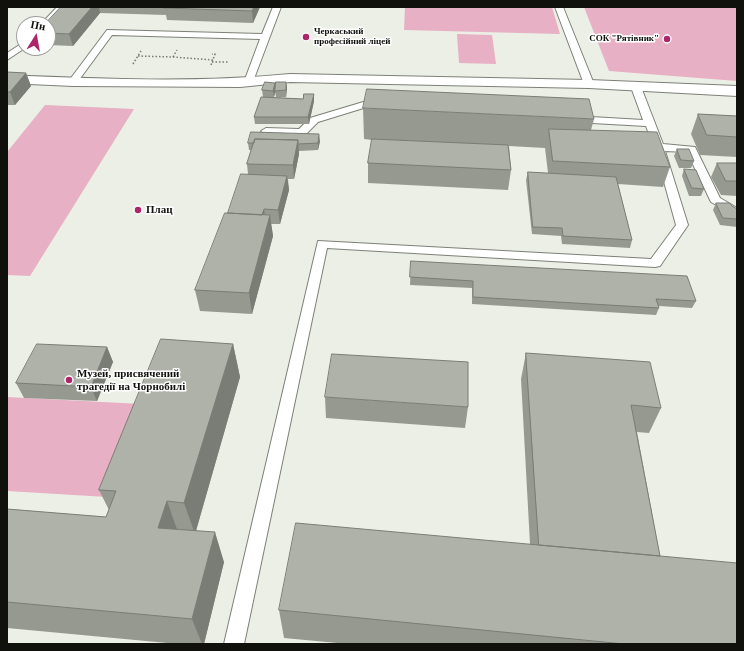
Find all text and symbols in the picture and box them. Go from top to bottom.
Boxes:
north arrow [16,16,56,56]
text: Пн [30,18,47,33]
place label: Черкаський професійний ліцей [314,27,390,48]
marker: Черкаський професійний ліцей [301,32,311,42]
place label: СОК "Рятівник" [589,34,659,44]
marker: СОК "Рятівник" [662,34,672,44]
place label: Плац [146,203,173,217]
marker: Плац [133,205,143,215]
place label: Музей, присвячений трагедії на Чорнобилі [77,367,185,393]
marker: Музей, присвячений трагедії на Чорнобилі [64,375,74,385]

